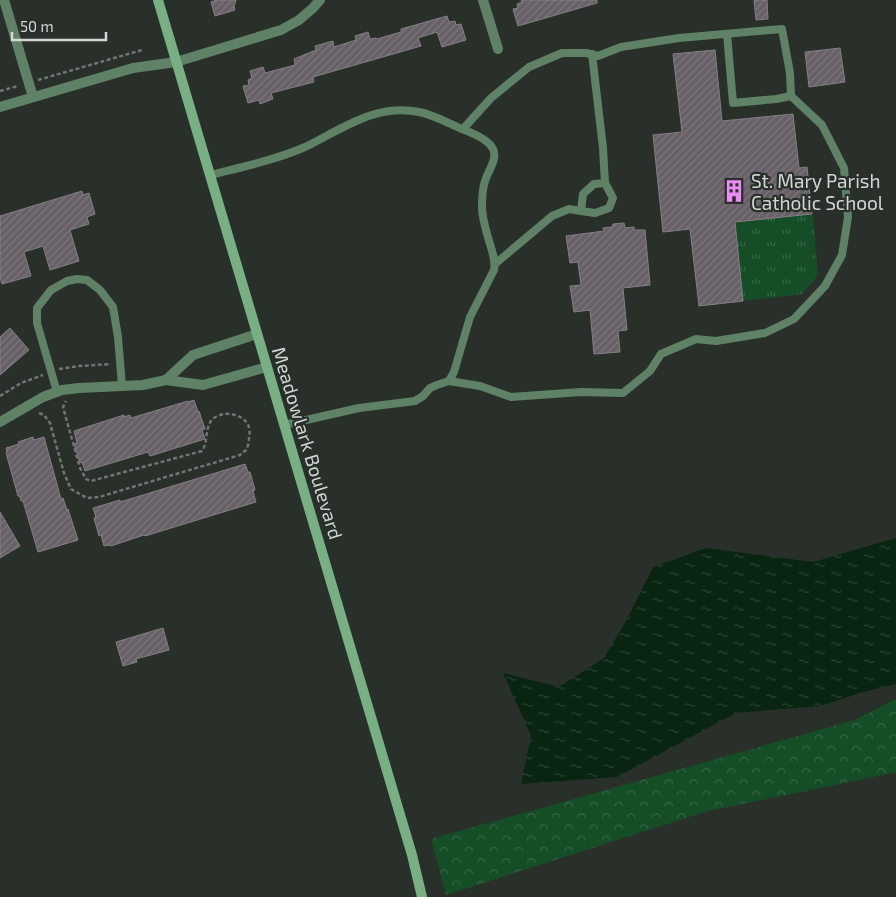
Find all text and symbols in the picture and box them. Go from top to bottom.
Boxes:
scale bar [12,10,106,42]
text: 50 m [20,17,54,35]
place label: St. Mary Parish Catholic School [751,169,884,214]
building icon: St. Mary Parish Catholic School [721,178,747,204]
street label: Meadowlark Boulevard [268,344,348,542]

